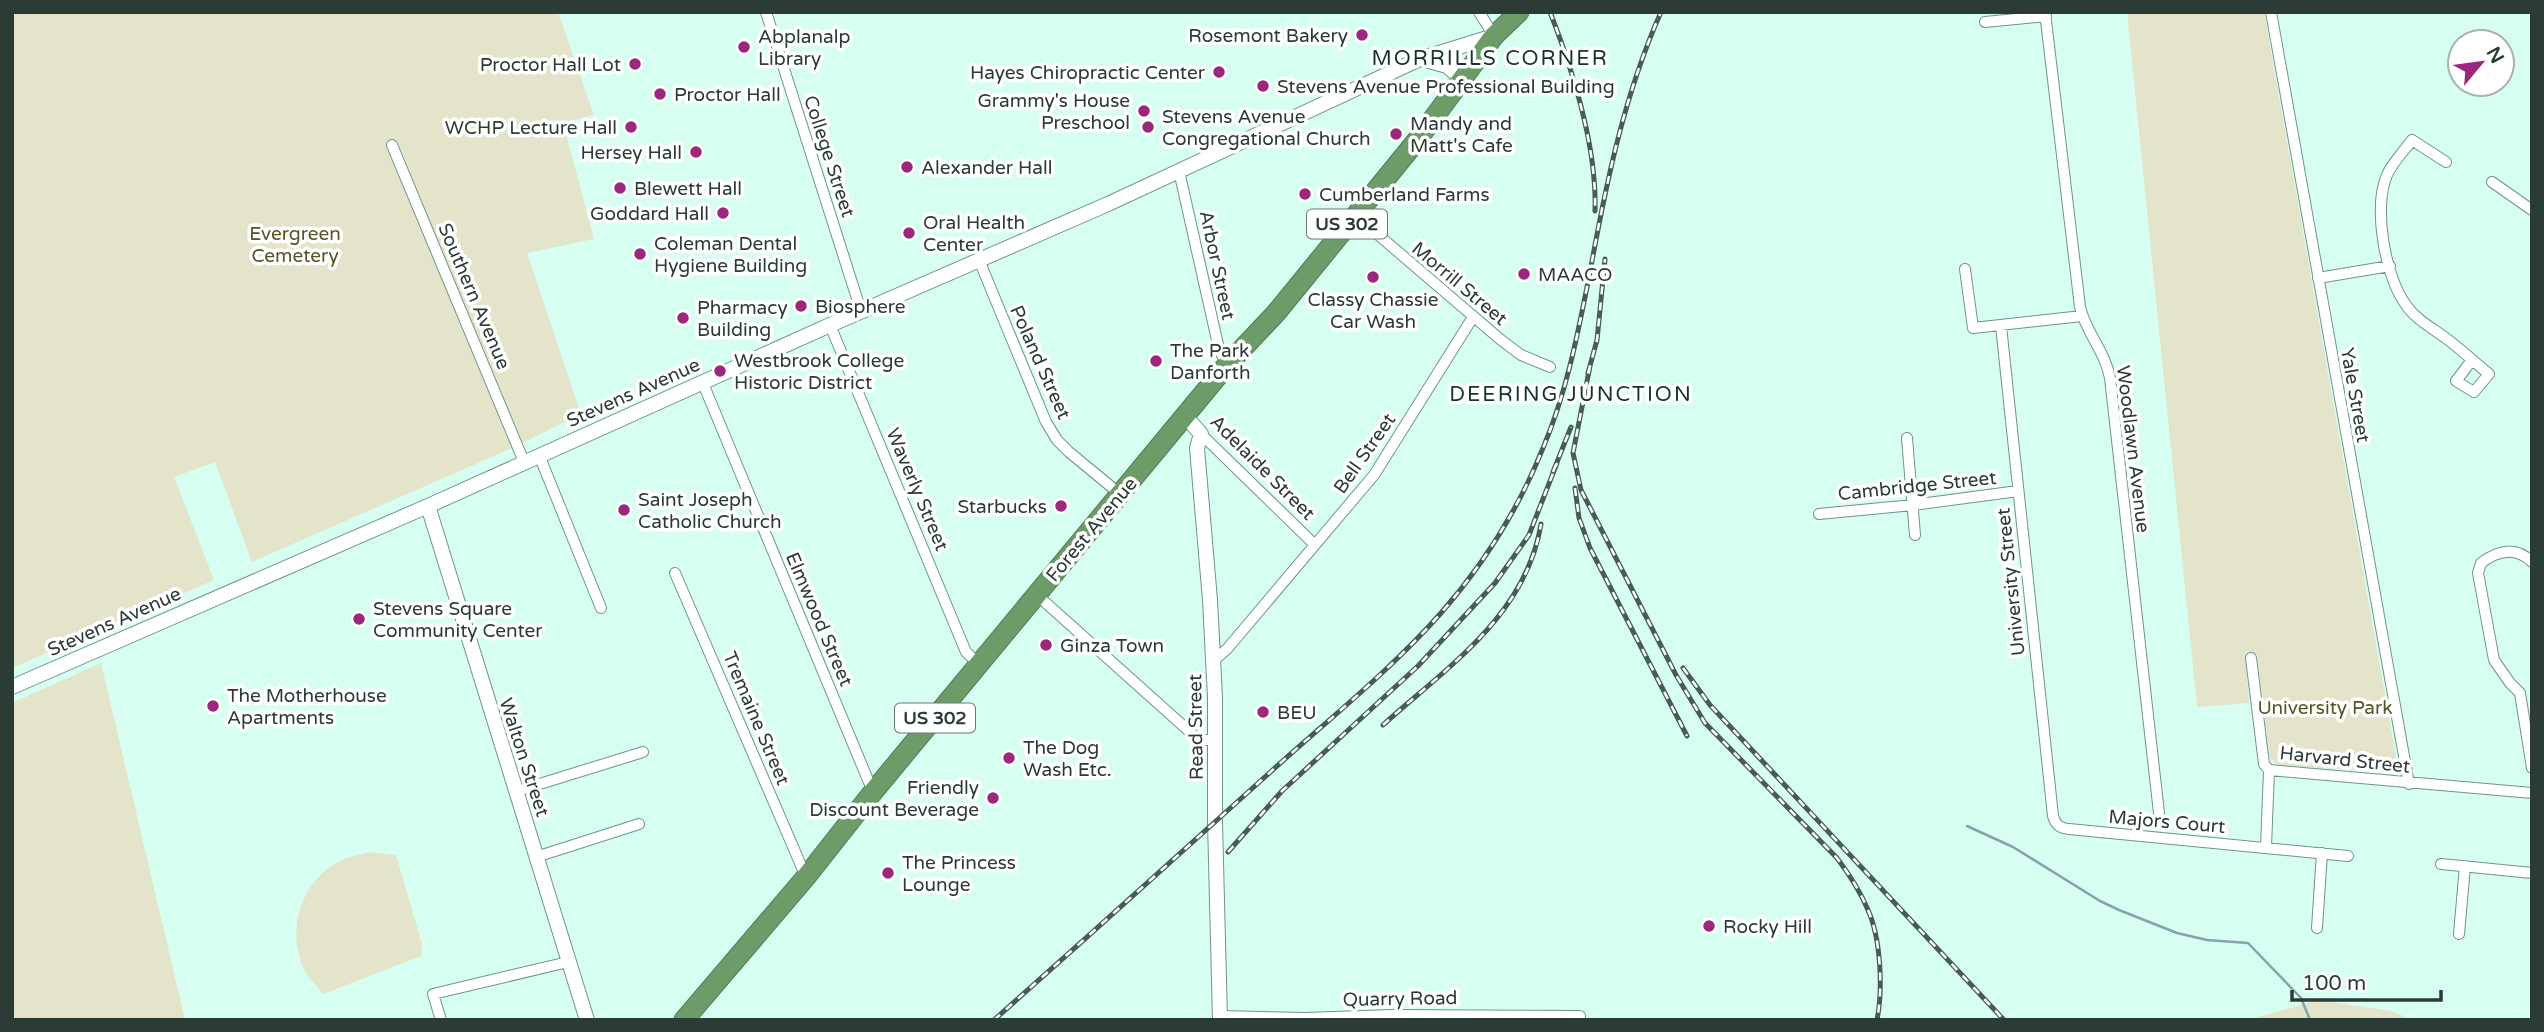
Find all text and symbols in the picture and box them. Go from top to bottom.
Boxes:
place label: Rosemont Bakery [1188,25,1348,47]
place label: Abplanalp Library [758,26,850,70]
marker: Rosemont Bakery [1354,27,1370,43]
north arrow [2446,28,2516,98]
marker: Abplanalp Library [736,39,752,55]
text: N [2482,43,2508,67]
district label: MORRILLS CORNER [1371,46,1609,71]
place label: Proctor Hall Lot [480,54,621,76]
marker: Proctor Hall Lot [627,56,643,72]
place label: Hayes Chiropractic Center [970,62,1206,84]
marker: Hayes Chiropractic Center [1211,64,1227,80]
place label: Stevens Avenue Professional Building [1277,76,1615,98]
marker: Stevens Avenue Professional Building [1255,78,1271,94]
place label: Proctor Hall [674,84,781,106]
marker: Proctor Hall [652,86,668,102]
place label: Grammy's House Preschool [977,90,1130,134]
street label: College Street [799,93,859,220]
marker: Grammy's House Preschool [1136,103,1152,119]
place label: Stevens Avenue Congregational Church [1162,106,1371,150]
place label: Mandy and Matt's Cafe [1410,113,1513,157]
place label: WCHP Lecture Hall [445,117,617,139]
marker: WCHP Lecture Hall [623,119,639,135]
marker: Stevens Avenue Congregational Church [1140,119,1156,135]
marker: Mandy and Matt's Cafe [1388,126,1404,142]
place label: Hersey Hall [580,142,682,164]
marker: Hersey Hall [688,144,704,160]
place label: Alexander Hall [921,157,1052,179]
marker: Alexander Hall [899,159,915,175]
place label: Blewett Hall [634,178,742,200]
marker: Blewett Hall [612,180,628,196]
place label: Cumberland Farms [1319,184,1490,206]
marker: Cumberland Farms [1297,186,1313,202]
place label: Goddard Hall [590,203,709,225]
marker: Goddard Hall [715,205,731,221]
street label: Arbor Street [1195,208,1239,322]
road number: US 302 [1307,210,1387,238]
place label: Oral Health Center [923,212,1025,256]
street label: Southern Avenue [433,220,515,373]
park label: Evergreen Cemetery [249,223,341,267]
marker: Oral Health Center [901,225,917,241]
place label: Coleman Dental Hygiene Building [654,233,807,277]
street label: Morrill Street [1407,238,1511,330]
marker: Coleman Dental Hygiene Building [632,246,648,262]
place label: MAACO [1538,264,1612,286]
marker: MAACO [1516,266,1532,282]
marker: Classy Chassie Car Wash [1365,269,1381,285]
place label: Classy Chassie Car Wash [1307,289,1439,333]
place label: Biosphere [815,296,905,318]
place label: Pharmacy Building [697,297,788,341]
marker: Biosphere [793,298,809,314]
street label: Poland Street [1005,302,1075,423]
marker: Pharmacy Building [675,310,691,326]
place label: The Park Danforth [1170,340,1250,384]
street label: Yale Street [2336,346,2374,444]
place label: Westbrook College Historic District [734,350,904,394]
marker: The Park Danforth [1148,353,1164,369]
street label: Stevens Avenue [563,354,703,432]
marker: Westbrook College Historic District [712,363,728,379]
street label: Woodlawn Avenue [2112,364,2154,534]
district label: DEERING JUNCTION [1449,382,1693,407]
street label: Bell Street [1329,409,1400,498]
street label: Adelaide Street [1205,411,1319,525]
street label: Waverly Street [881,425,953,554]
street label: Cambridge Street [1837,467,1997,505]
street label: Forest Avenue [1042,473,1142,586]
place label: Saint Joseph Catholic Church [638,489,782,533]
place label: Starbucks [957,496,1047,518]
marker: Starbucks [1053,498,1069,514]
marker: Saint Joseph Catholic Church [616,502,632,518]
street label: University Street [1992,507,2030,657]
street label: Elmwood Street [781,549,857,690]
street label: Stevens Avenue [44,583,184,661]
place label: Stevens Square Community Center [373,598,543,642]
marker: Stevens Square Community Center [351,611,367,627]
place label: Ginza Town [1060,635,1164,657]
marker: Ginza Town [1038,637,1054,653]
street label: Tremaine Street [718,648,794,788]
street label: Read Street [1184,674,1208,780]
place label: The Motherhouse Apartments [227,685,387,729]
street label: Walton Street [495,695,554,819]
park label: University Park [2257,697,2393,719]
marker: The Motherhouse Apartments [205,698,221,714]
place label: BEU [1277,702,1317,724]
road number: US 302 [895,704,975,732]
marker: BEU [1255,704,1271,720]
place label: The Dog Wash Etc. [1023,737,1112,781]
street label: Harvard Street [2279,742,2411,778]
marker: The Dog Wash Etc. [1001,750,1017,766]
place label: Friendly Discount Beverage [809,777,979,821]
marker: Friendly Discount Beverage [985,790,1001,806]
street label: Majors Court [2108,806,2226,838]
place label: The Princess Lounge [902,852,1016,896]
marker: The Princess Lounge [880,865,896,881]
place label: Rocky Hill [1723,916,1812,938]
marker: Rocky Hill [1701,918,1717,934]
scale bar [2292,958,2441,1002]
text: 100 m [2302,971,2366,996]
street label: Quarry Road [1342,987,1458,1011]

